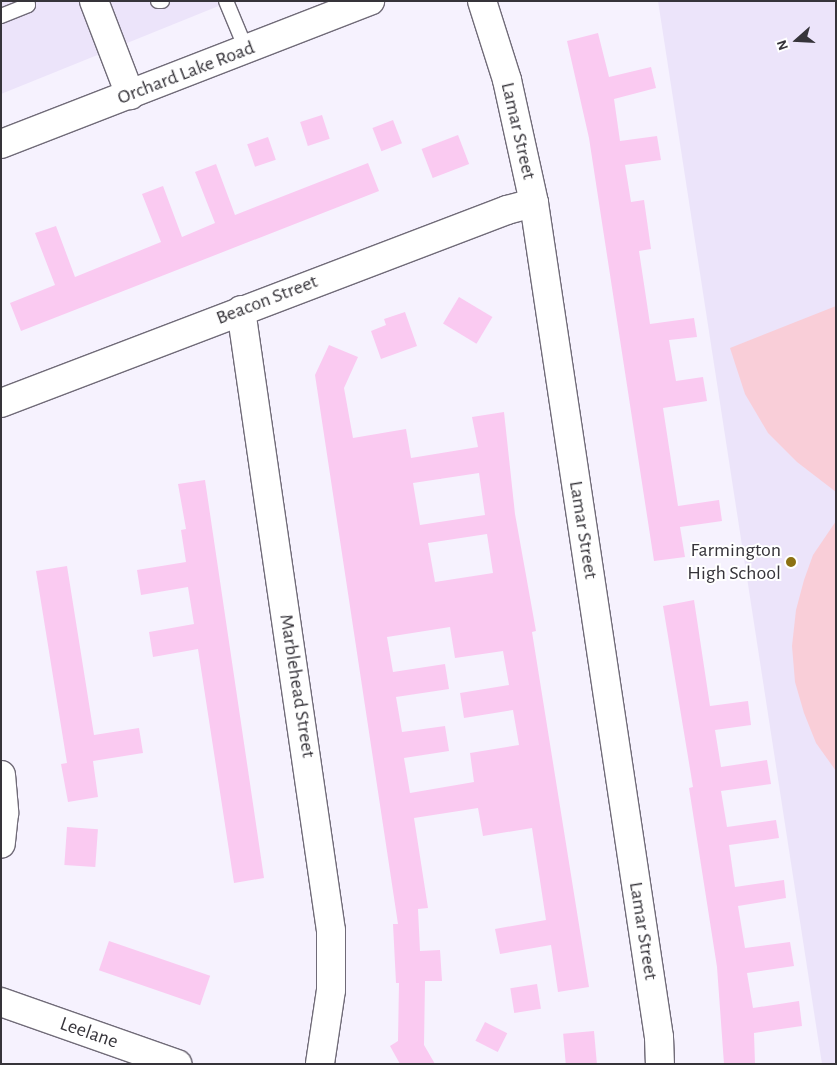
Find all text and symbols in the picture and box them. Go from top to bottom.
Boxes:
north arrow [772,15,822,65]
street label: Orchard Lake Road [114,36,258,110]
text: N [775,38,791,52]
street label: Lamar Street [495,80,541,182]
street label: Beacon Street [213,270,321,330]
street label: Lamar Street [563,479,603,581]
place label: Farmington High School [687,538,781,585]
marker: Farmington High School [785,556,797,568]
street label: Marblehead Street [274,612,320,760]
street label: Lamar Street [623,880,663,982]
street label: Leelane [57,1012,121,1054]

